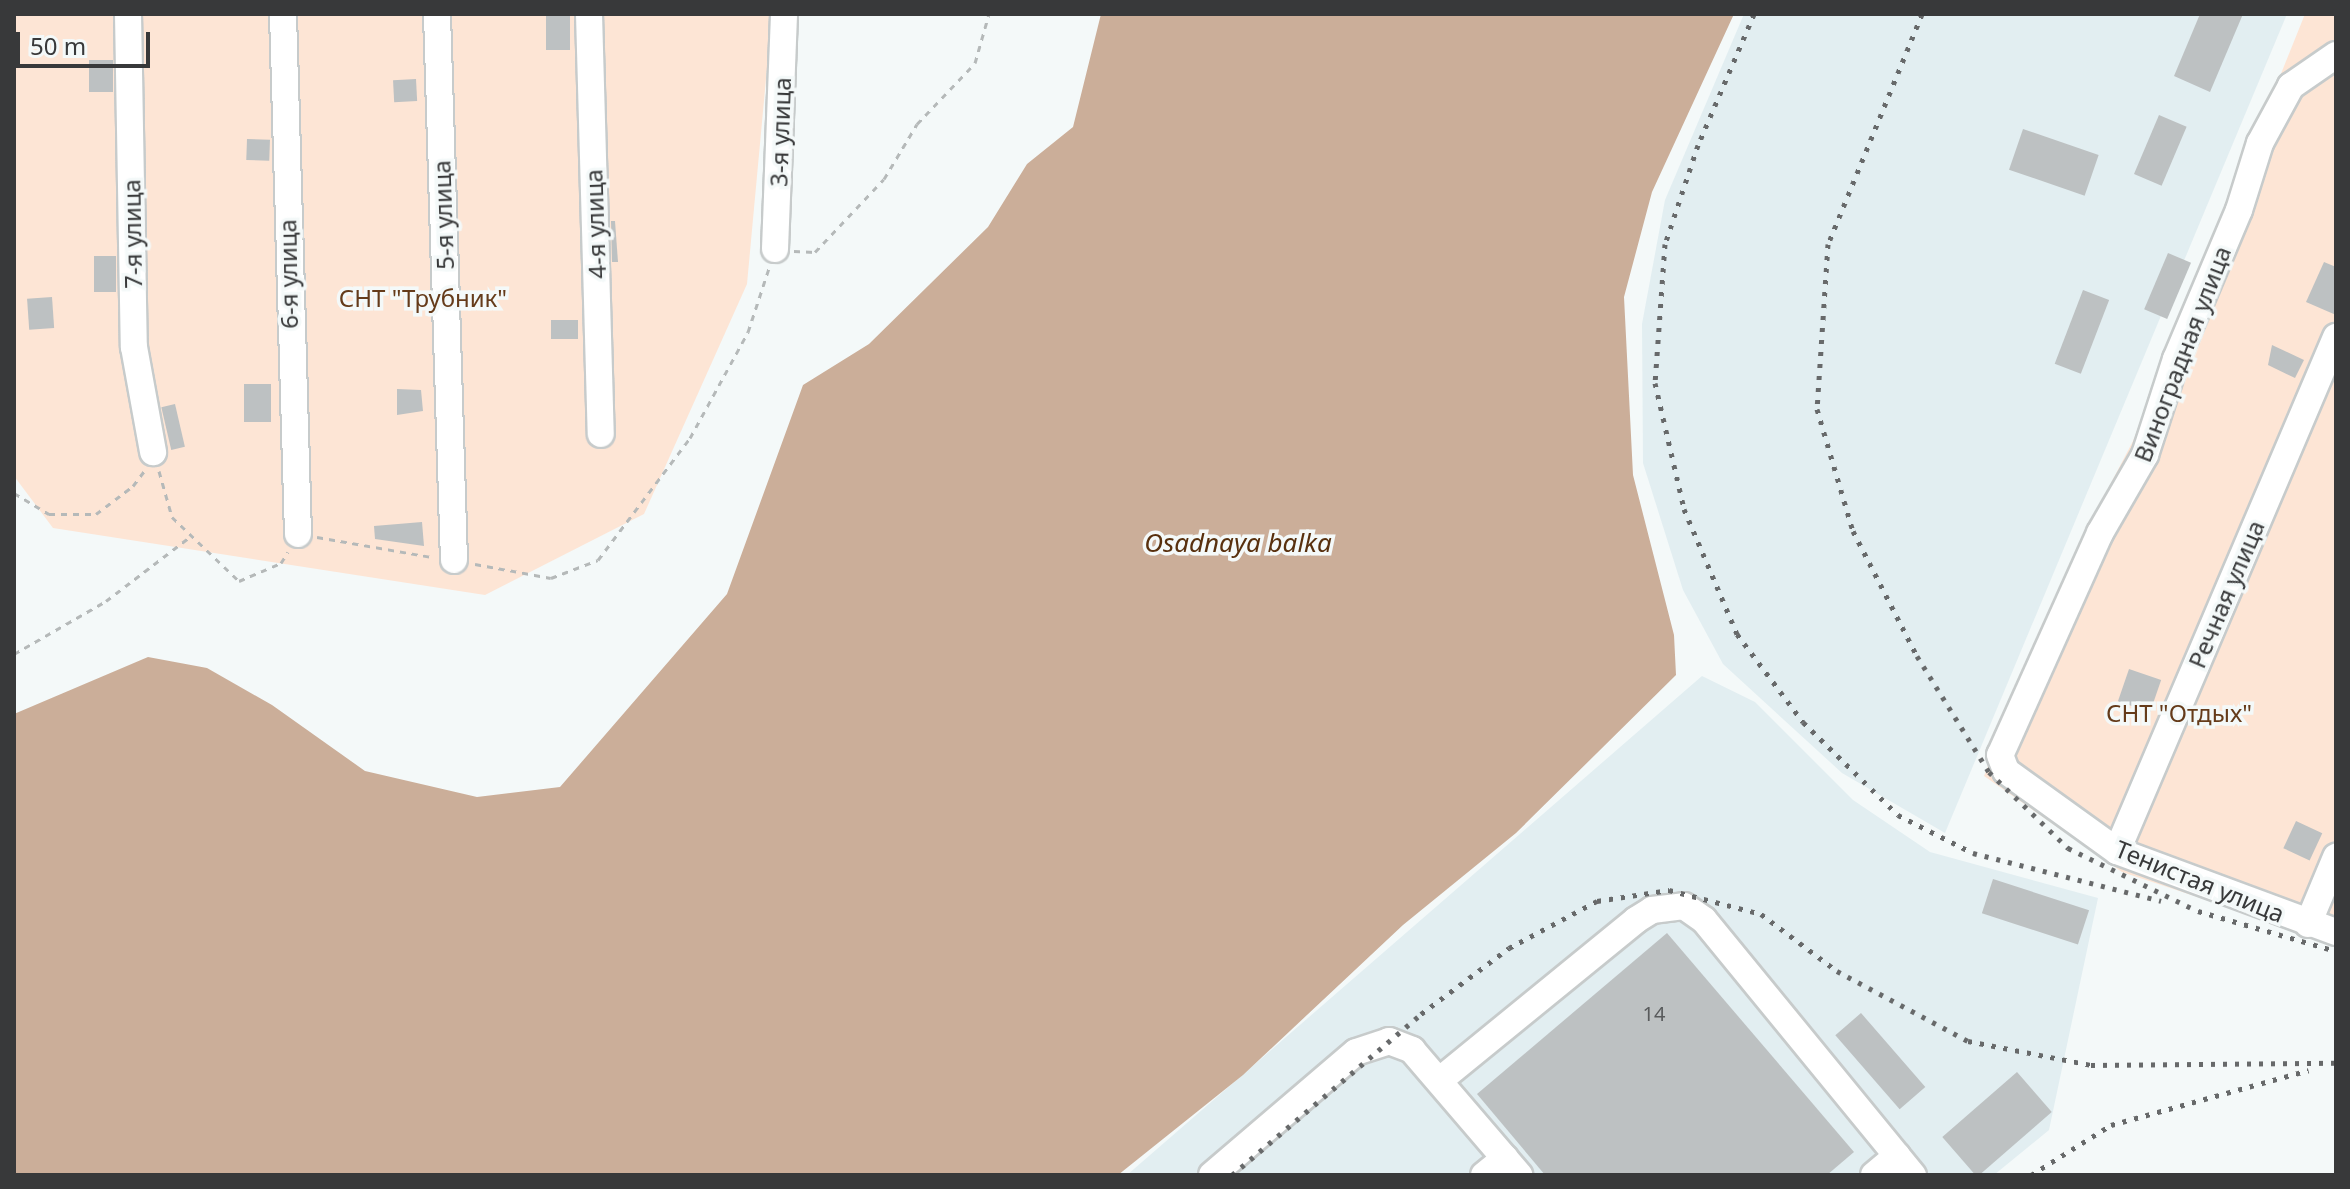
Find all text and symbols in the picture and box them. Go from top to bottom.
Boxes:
scale bar [20,16,154,66]
text: 50 m [30,29,86,62]
street label: 3-я улица [764,77,796,187]
street label: 5-я улица [427,160,459,270]
street label: 4-я улица [579,169,611,279]
street label: 7-я улица [117,179,147,289]
street label: 6-я улица [273,219,303,329]
street label: Виноградная улица [2128,242,2236,466]
park label: СНТ "Трубник" [339,284,507,312]
street label: Речная улица [2182,516,2270,672]
water label: Osadnaya balka [1144,527,1332,559]
park label: СНТ "Отдых" [2106,699,2252,727]
street label: Тенистая улица [2111,834,2289,928]
house number: 14 [1643,1001,1665,1025]

